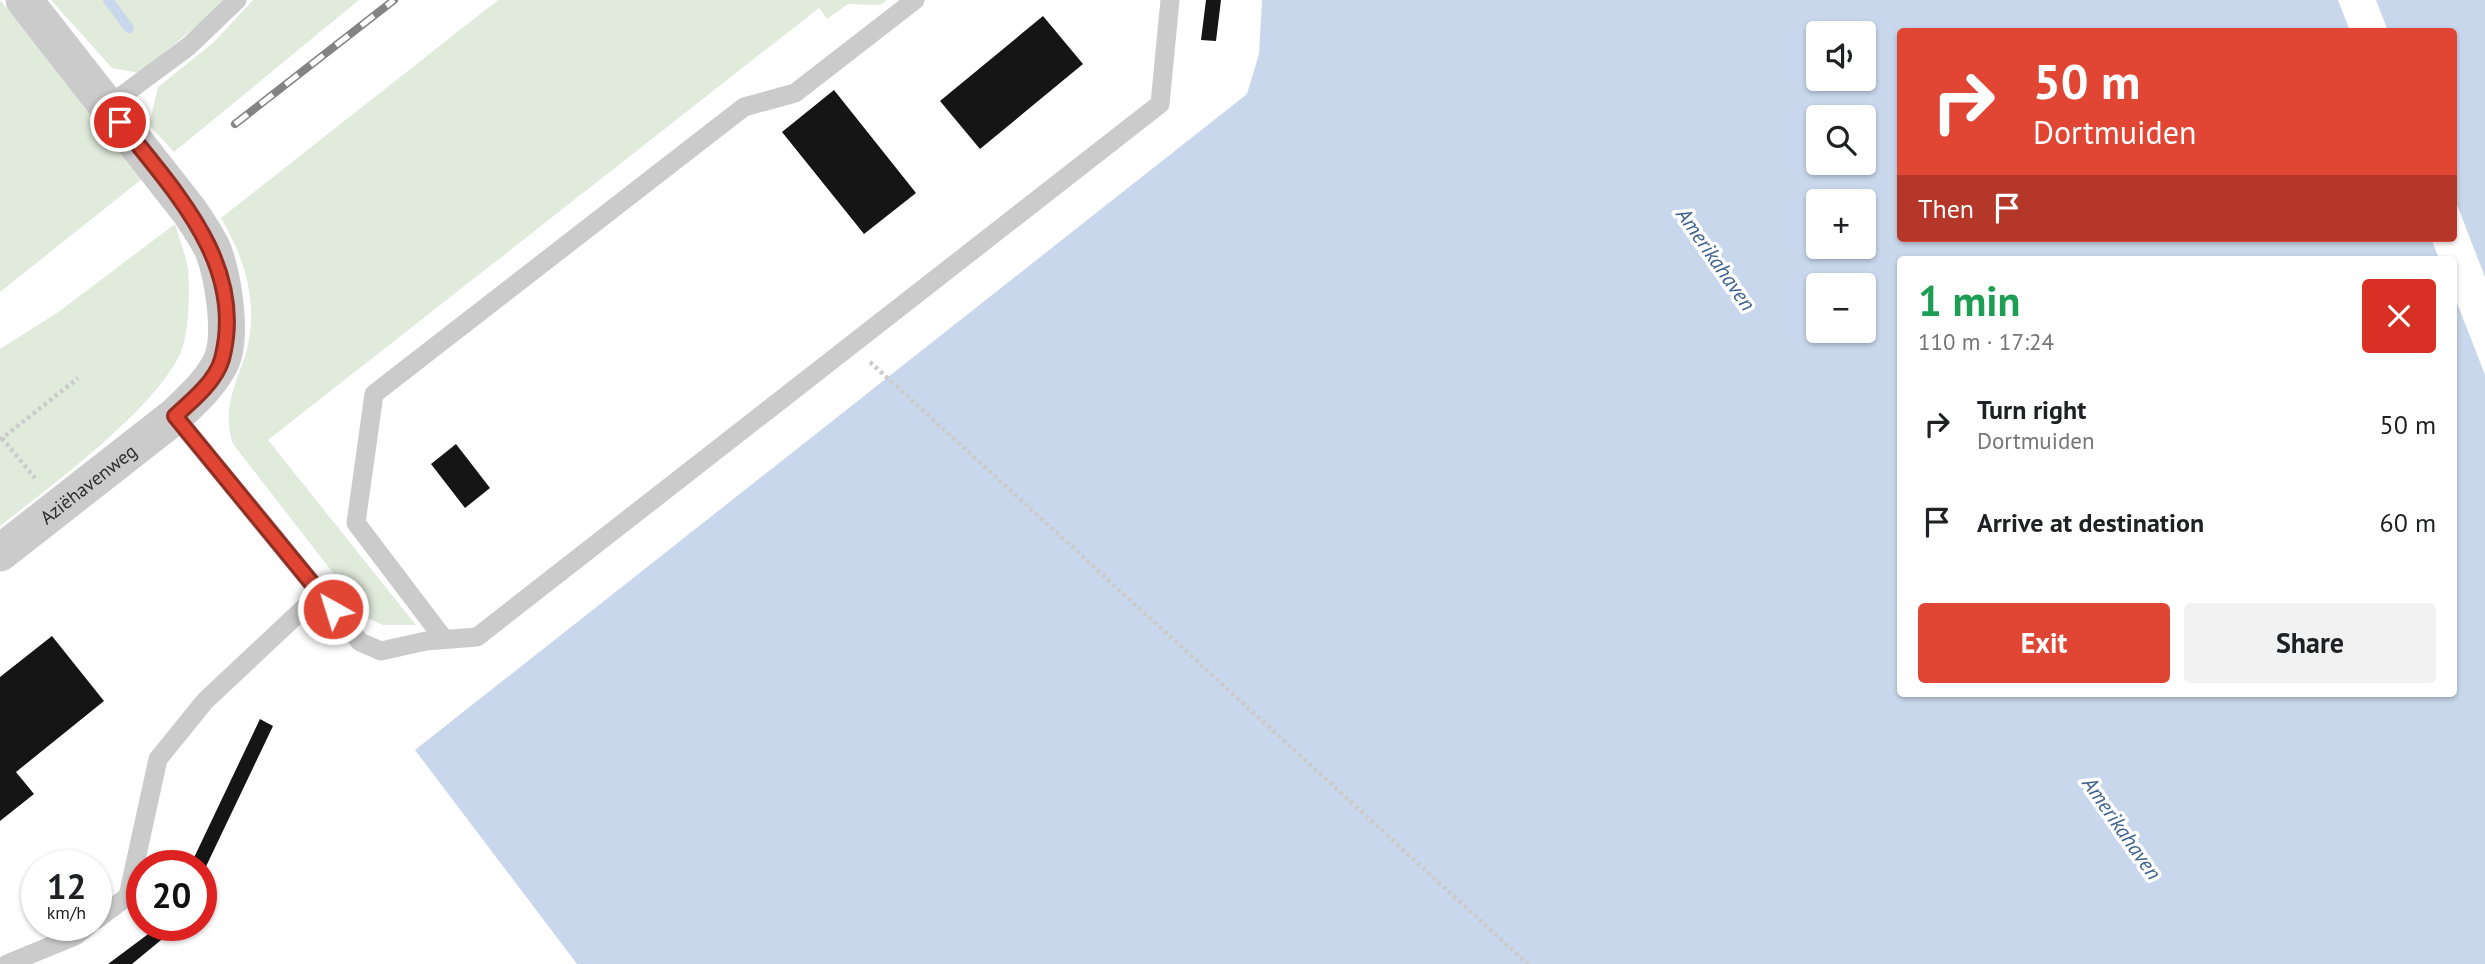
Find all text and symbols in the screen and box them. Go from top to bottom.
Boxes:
map controls [1806,21,1876,343]
button: sound [1806,21,1876,91]
text: 50 m [2033,49,2140,113]
icon: right [1918,56,2009,147]
pin [90,92,150,152]
icon: arrive [101,103,139,141]
button: search [1806,105,1876,175]
text: Dortmuiden [2033,111,2197,153]
button: + [1806,189,1876,259]
icon: arrive [1988,189,2026,227]
text: Then [1918,192,1974,225]
water label: Amerikahaven [1670,201,1761,316]
button: − [1806,273,1876,343]
text: 1 min [1918,273,2020,328]
button: close [2362,279,2436,353]
text: 110 m · 17:24 [1918,327,2054,356]
text: Turn right [1977,393,2086,426]
icon: right [1918,405,1956,443]
text: 50 m [2380,408,2436,441]
text: Dortmuiden [1977,426,2095,455]
street label: Aziëhavenweg [35,439,141,529]
icon: arrive [1918,503,1956,541]
text: Arrive at destination [1977,506,2204,539]
text: 60 m [2380,506,2436,539]
position arrow [296,572,370,646]
button: Exit [1918,603,2170,683]
button: Share [2184,603,2436,683]
water label: Amerikahaven [2076,770,2167,885]
speed limit sign: 20 [126,850,217,941]
text: 12 [47,863,86,909]
text: km/h [47,901,86,924]

